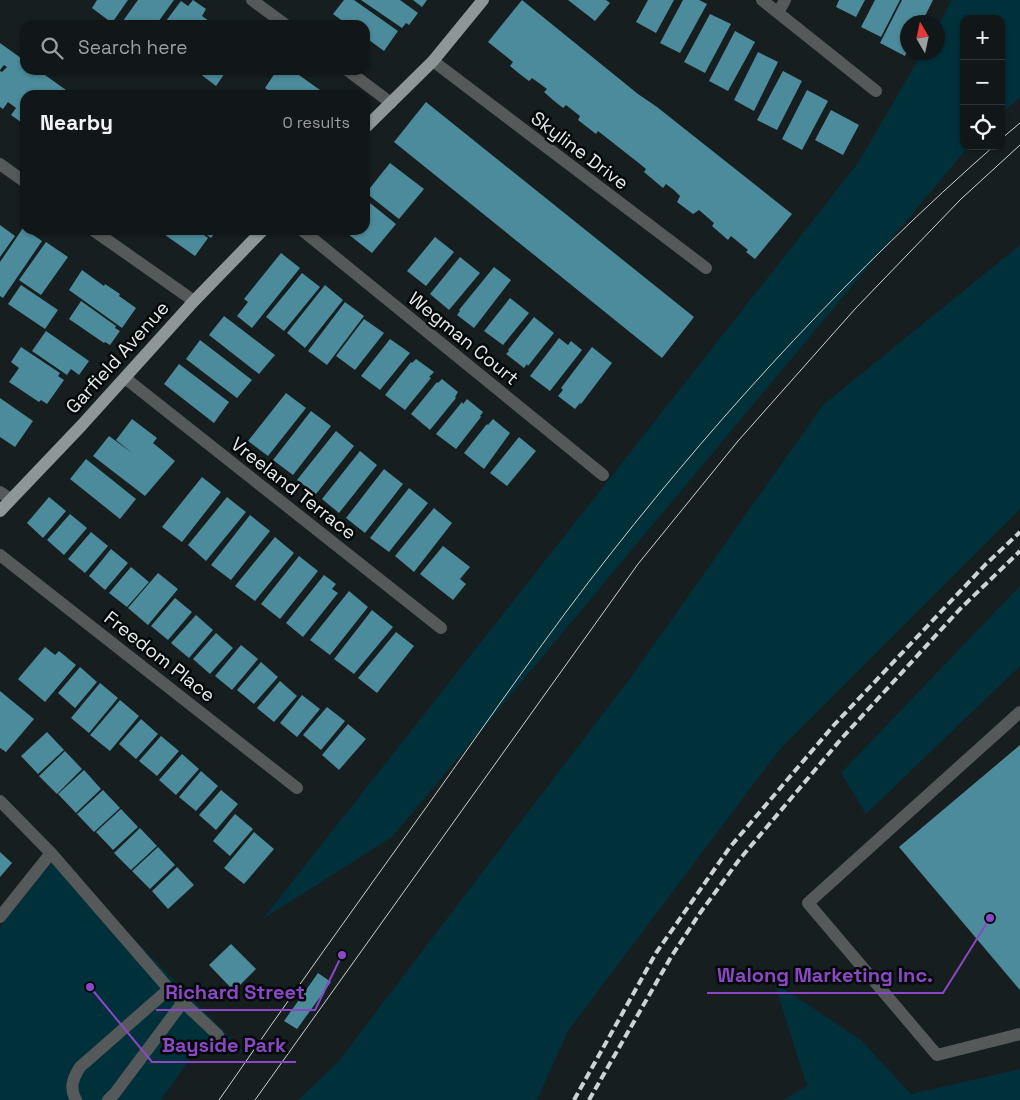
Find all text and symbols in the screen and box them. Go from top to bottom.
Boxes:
north arrow [900,15,945,60]
map controls [960,15,1005,150]
button: + [960,15,1005,60]
search box [20,20,370,75]
icon: search [38,34,66,62]
text: Search here [78,35,188,60]
button: − [960,60,1005,105]
street label: Skyline Drive [526,105,634,195]
button: locate [960,105,1005,150]
text: Nearby [40,109,113,136]
text: 0 results [282,112,350,133]
street label: Wegman Court [403,286,524,391]
street label: Garfield Avenue [60,296,175,419]
street label: Vreeland Terrace [226,432,362,545]
street label: Freedom Place [99,605,220,708]
callout: Walong Marketing Inc. [707,958,943,993]
text: Walong Marketing Inc. [717,962,933,988]
callout: Richard Street [156,975,315,1010]
text: Richard Street [165,979,305,1005]
callout: Bayside Park [152,1027,296,1062]
text: Bayside Park [162,1032,286,1058]

